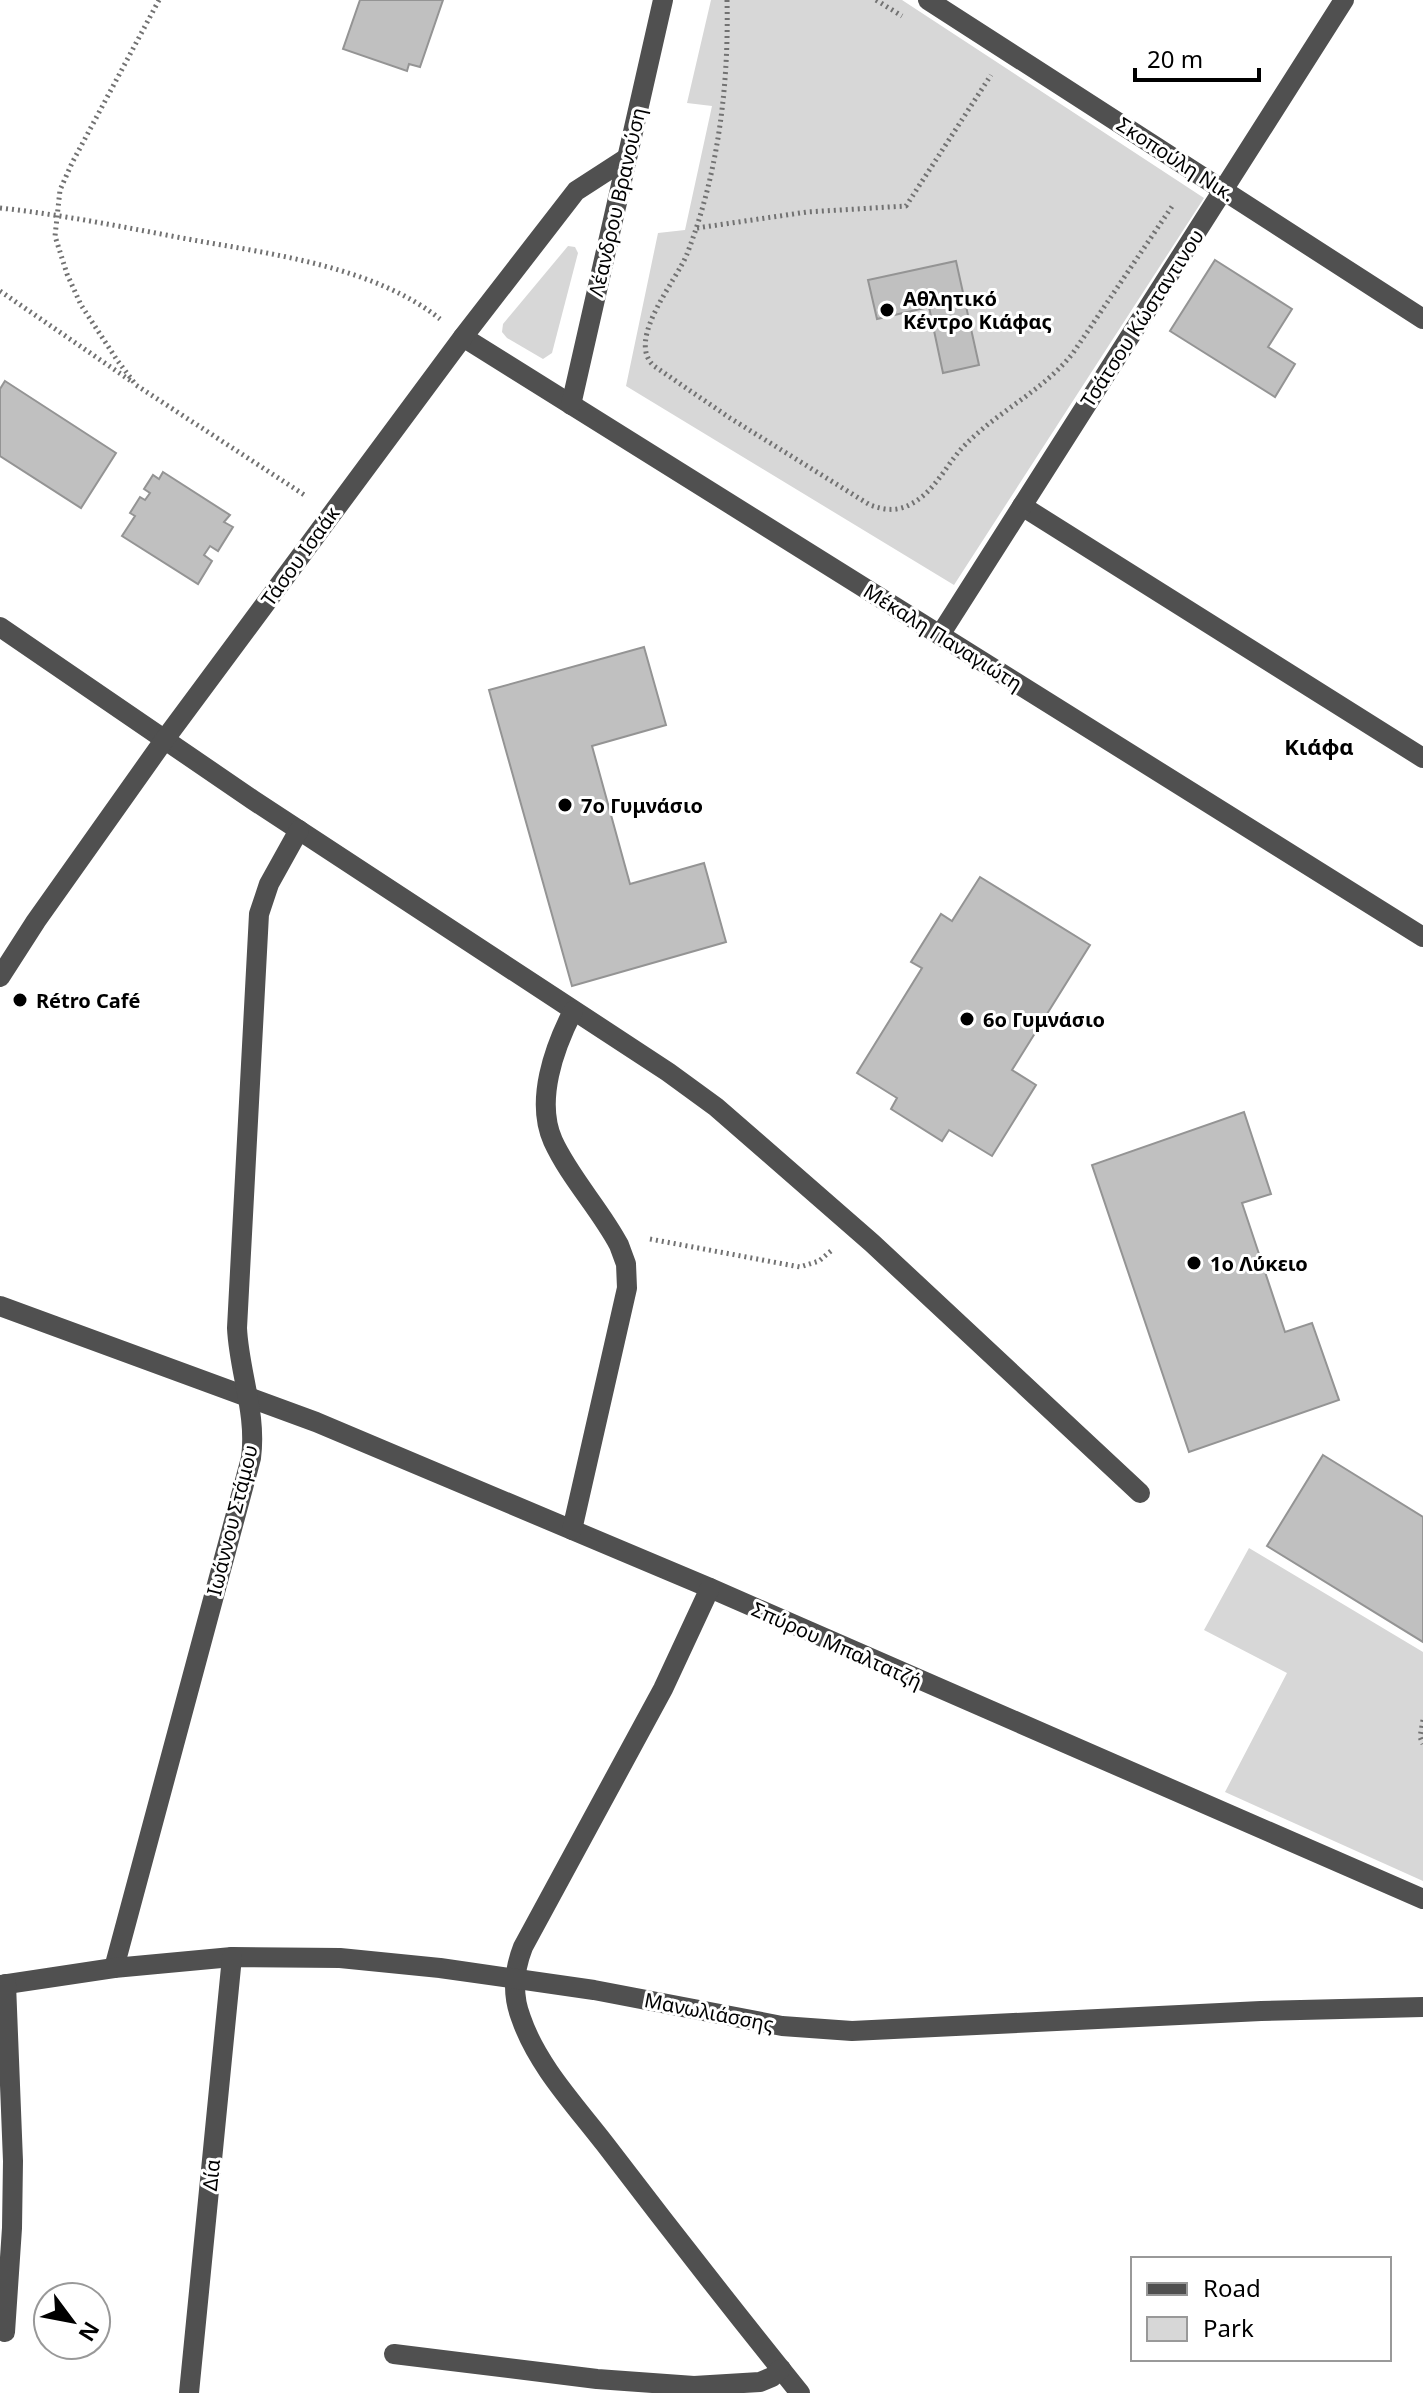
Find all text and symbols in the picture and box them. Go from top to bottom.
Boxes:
scale bar [1135,32,1259,82]
text: 20 m [1147,42,1203,75]
street label: Λέανδρου Βρανούση [582,105,652,299]
street label: Σκοπούλη Νικ. [1112,111,1240,207]
street label: Τσάτσου Κώσταντινου [1074,224,1210,412]
place label: Αθλητικό Κέντρο Κιάφας [903,285,1052,335]
marker: Αθλητικό Κέντρο Κιάφας [878,301,896,319]
street label: Τάσου Ισαάκ [255,500,346,611]
street label: Μέκαλη Παναγιώτη [859,577,1027,697]
district label: Κιάφα [1284,731,1354,761]
place label: 7ο Γυμνάσιο [581,792,703,819]
marker: 7ο Γυμνάσιο [556,796,574,814]
place label: Rétro Café [36,987,141,1014]
marker: Rétro Café [11,991,29,1009]
place label: 6ο Γυμνάσιο [983,1006,1105,1033]
marker: 6ο Γυμνάσιο [958,1010,976,1028]
place label: 1ο Λύκειο [1210,1250,1308,1277]
marker: 1ο Λύκειο [1185,1254,1203,1272]
street label: Ιωάννου Στάμου [200,1442,264,1598]
street label: Σπύρου Μπαλτατζή [748,1595,926,1695]
street label: Μανωλιάσσης [642,1986,776,2038]
street label: Δία [196,2157,226,2192]
legend [1131,2257,1391,2361]
text: Road [1203,2271,1261,2304]
north arrow [32,2281,112,2361]
text: Park [1203,2311,1254,2344]
text: N [72,2317,107,2348]

